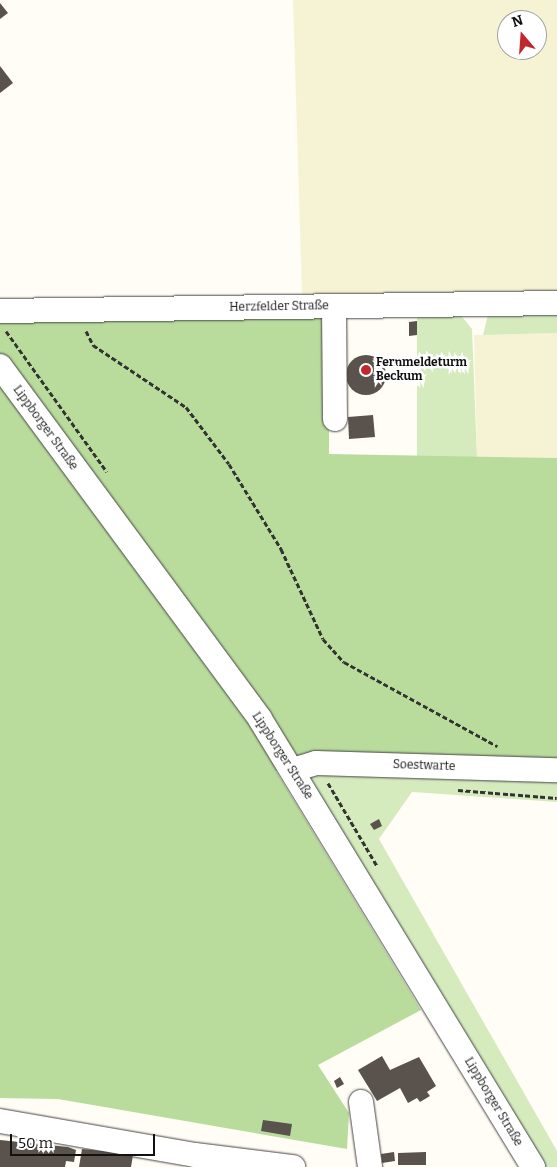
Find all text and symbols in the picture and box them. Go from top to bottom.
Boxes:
north arrow [497,10,547,60]
text: N [510,11,525,31]
street label: Herzfelder Straße [229,299,329,315]
place label: Fernmeldeturm Beckum [376,356,467,384]
marker: Fernmeldeturm Beckum [360,364,372,376]
street label: Lippborger Straße [9,383,81,473]
street label: Lippborger Straße [248,710,316,802]
street label: Soestwarte [393,758,455,774]
street label: Lippborger Straße [461,1055,525,1149]
scale bar [12,1124,158,1156]
text: 50 m [18,1134,53,1152]

